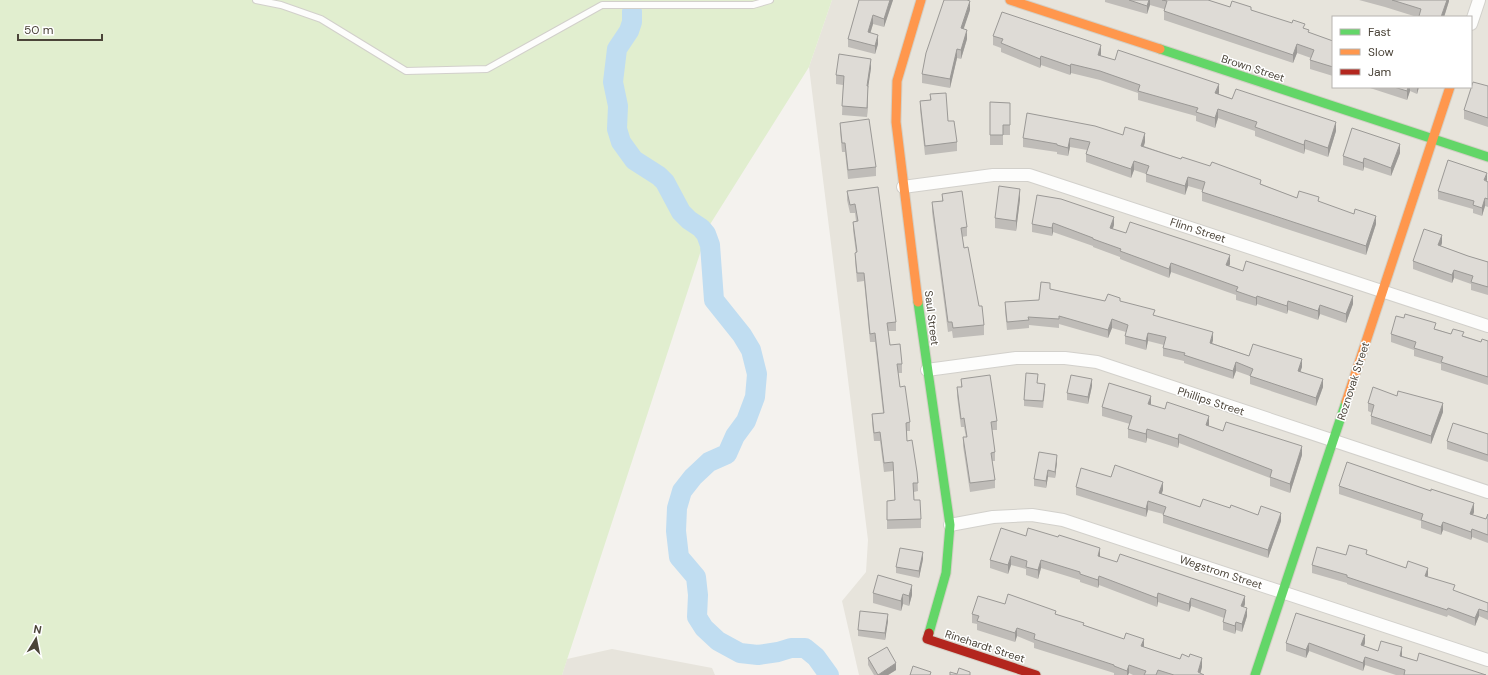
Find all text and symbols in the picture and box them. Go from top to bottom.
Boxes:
scale bar [18,16,102,42]
legend [1332,16,1472,88]
text: 50 m [24,22,53,38]
text: Fast [1368,24,1391,40]
text: Slow [1368,44,1394,60]
street label: Brown Street [1220,51,1286,85]
text: Jam [1368,64,1391,80]
street label: Flinn Street [1168,214,1228,246]
street label: Saul Street [922,290,942,346]
street label: Roznovak Street [1334,340,1372,422]
street label: Phillips Street [1176,384,1246,418]
street label: Wegstrom Street [1178,552,1264,592]
north arrow [16,619,56,659]
text: N [33,622,43,637]
street label: Rinehardt Street [943,626,1027,666]

